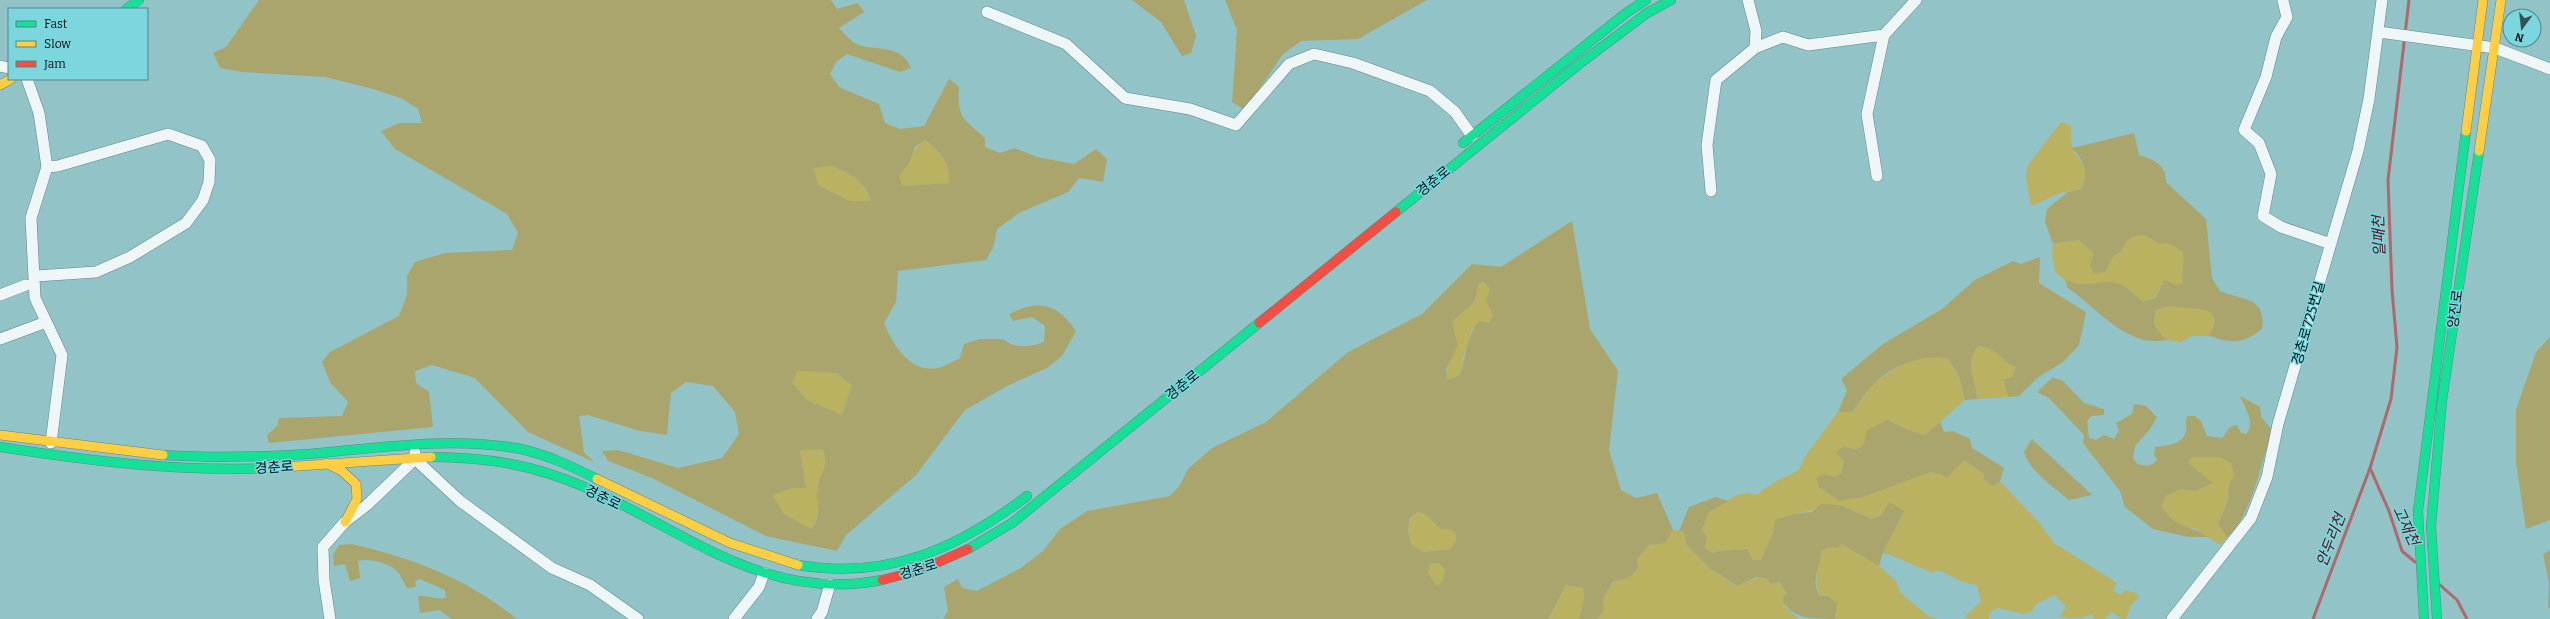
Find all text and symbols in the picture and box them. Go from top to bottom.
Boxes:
legend [8,8,148,80]
north arrow [2502,8,2542,48]
text: Fast [44,17,68,31]
text: N [2513,30,2525,45]
text: Slow [44,37,71,51]
text: Jam [43,57,66,71]
street label: 경춘로 [1413,163,1454,200]
water label: 일패천 [2369,213,2389,257]
street label: 경춘로725번길 [2288,279,2329,367]
street label: 양진로 [2444,289,2467,329]
street label: 경춘로 [1162,367,1203,404]
street label: 경춘로 [254,458,294,477]
street label: 경춘로 [582,481,624,514]
water label: 고재천 [2389,503,2424,551]
water label: 안두리천 [2313,509,2350,569]
street label: 경춘로 [897,556,939,583]

